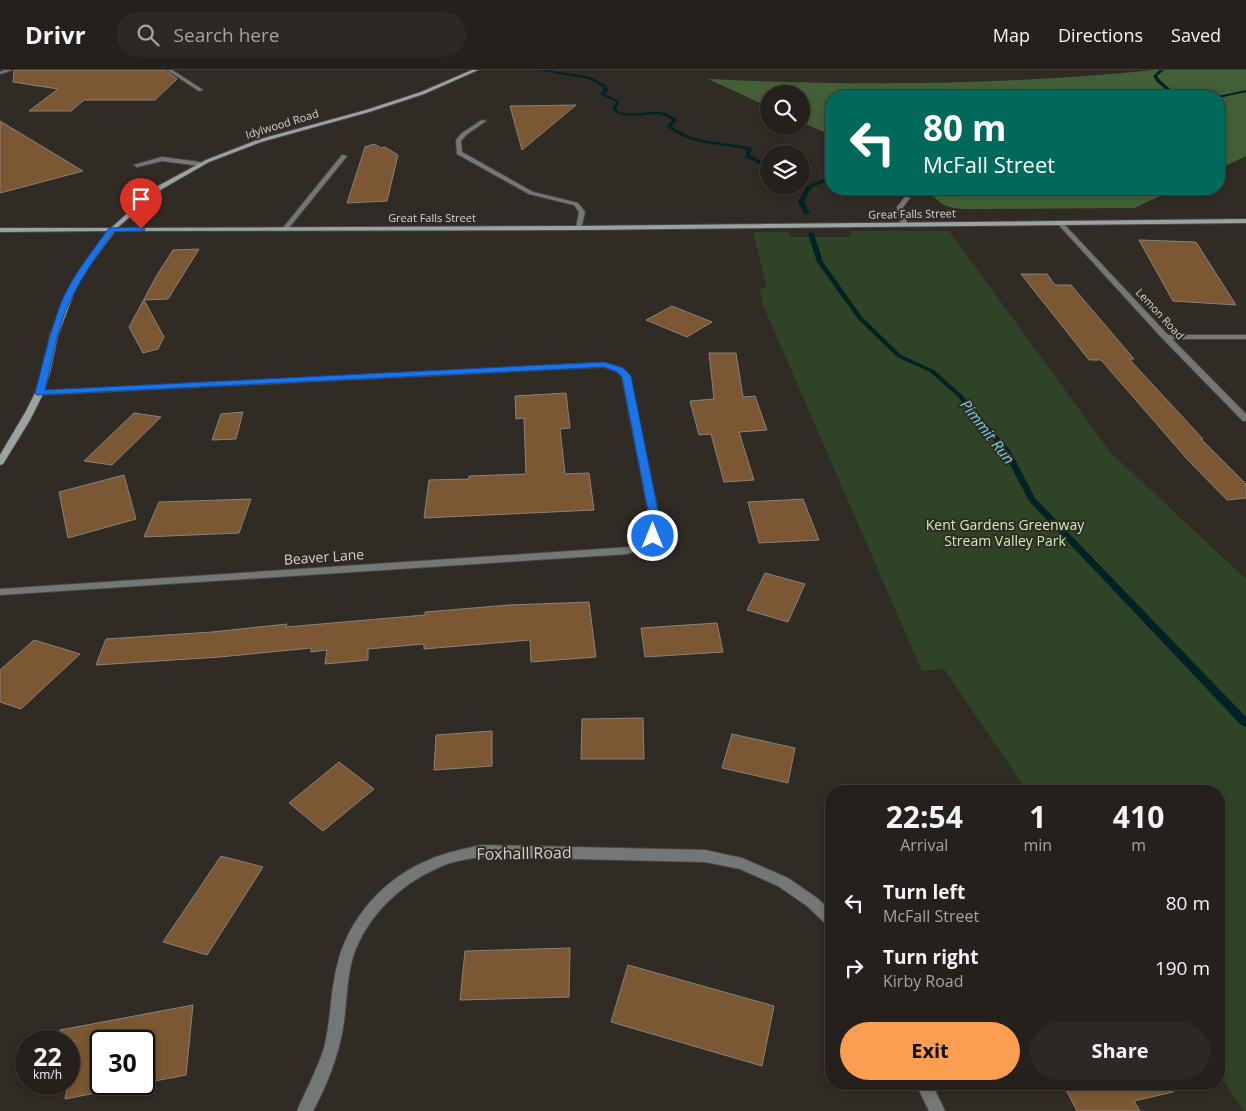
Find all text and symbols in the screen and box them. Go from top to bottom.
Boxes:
search box [116,12,466,57]
text: Drivr [25,18,86,51]
icon: search [134,21,162,49]
text: Search here [174,22,279,48]
text: Map [993,23,1030,47]
text: Directions [1058,23,1143,47]
text: Saved [1171,23,1221,47]
map controls [760,85,810,195]
button: search [760,85,810,135]
text: 80 m [923,104,1006,151]
street label: Idylwood Road [243,105,320,142]
icon: left [840,110,905,175]
button: layers [760,145,810,195]
text: McFall Street [923,149,1055,179]
pin [120,178,162,229]
icon: arrive [127,185,155,213]
street label: Great Falls Street [868,205,956,222]
street label: Great Falls Street [388,210,476,225]
street label: Lemon Road [1133,285,1188,342]
water label: Pimmit Run [956,395,1019,468]
position arrow [626,509,678,561]
park label: Kent Gardens Greenway Stream Valley Park [926,515,1085,550]
street label: Beaver Lane [283,544,365,569]
text: 22:54 [886,796,963,837]
text: 1 [1029,796,1046,837]
text: 410 [1113,796,1164,837]
text: Arrival [900,834,948,856]
text: min [1024,834,1052,856]
text: m [1131,834,1146,856]
street label: Foxhall Road [476,841,572,865]
text: Turn left [883,879,965,905]
icon: left [840,889,868,917]
text: 80 m [1166,890,1210,916]
text: McFall Street [883,905,979,927]
text: Turn right [883,944,978,970]
icon: right [840,954,868,982]
text: 190 m [1155,955,1210,981]
text: Kirby Road [883,970,964,992]
button: Exit [840,1022,1020,1080]
button: Share [1030,1022,1210,1080]
speed limit sign: 30 [90,1030,155,1095]
text: 22 [33,1039,62,1073]
text: km/h [33,1066,62,1083]

